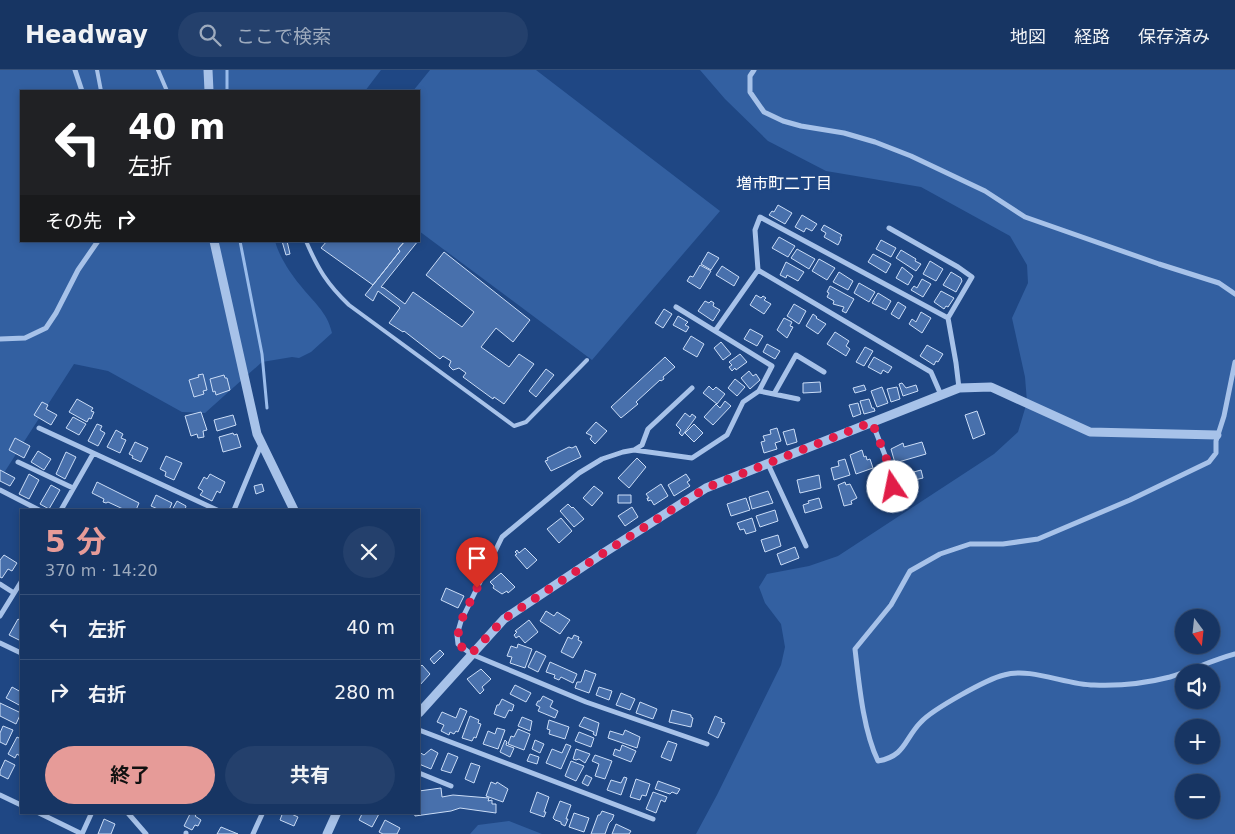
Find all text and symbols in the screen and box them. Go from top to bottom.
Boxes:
search box [178,12,528,57]
text: Headway [25,21,148,49]
icon: search [196,21,224,49]
text: ここで検索 [236,25,331,47]
text: 地図 [1010,26,1046,47]
text: 経路 [1074,26,1110,47]
text: 保存済み [1138,26,1210,47]
text: 40 m [128,107,225,147]
icon: left [45,110,110,175]
text: 左折 [128,154,172,179]
district label: 増市町二丁目 [736,174,832,193]
icon: right [112,205,140,233]
text: その先 [45,210,102,232]
position arrow [866,460,918,512]
text: 5 分 [45,524,106,559]
button: close [343,526,395,578]
pin [456,537,498,588]
icon: arrive [463,544,491,572]
text: 370 m · 14:20 [45,561,158,580]
north arrow [1175,609,1220,654]
map controls [1175,609,1220,819]
icon: left [45,613,73,641]
text: 40 m [346,616,395,638]
text: 左折 [88,618,126,640]
button: sound [1175,664,1220,709]
icon: right [45,678,73,706]
text: 280 m [334,681,395,703]
text: 右折 [88,683,126,705]
button: + [1175,719,1220,764]
button: 終了 [45,746,215,804]
button: 共有 [225,746,395,804]
button: − [1175,774,1220,819]

